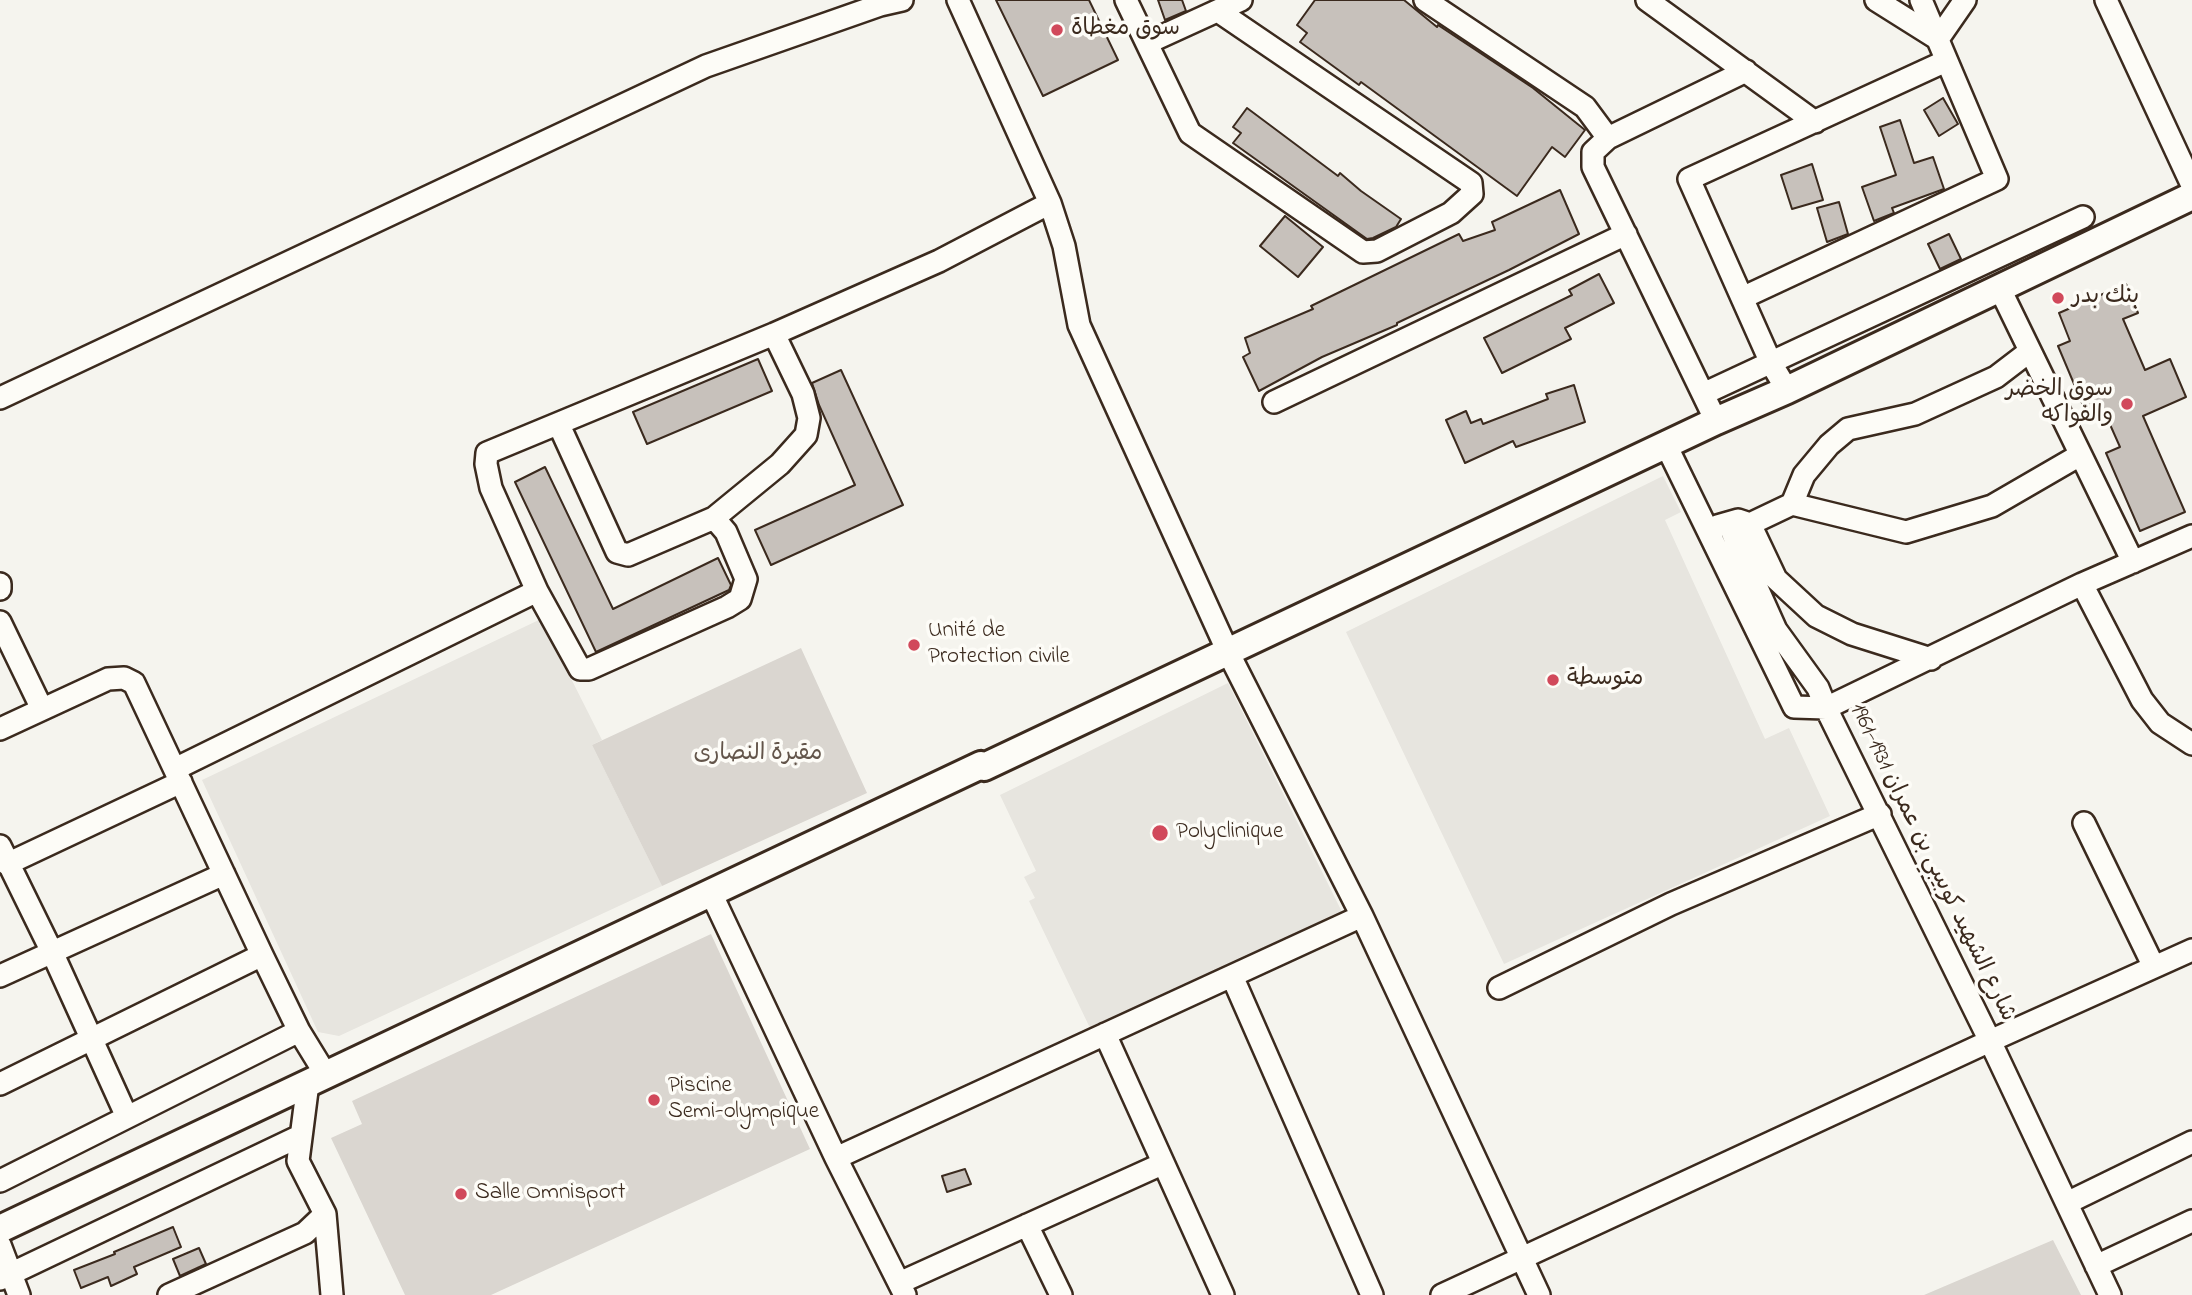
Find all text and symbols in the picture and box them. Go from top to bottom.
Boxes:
place label: سوق مغطاة [1071,16,1180,44]
marker: سوق مغطاة [1049,22,1065,38]
place label: بنك بدر [2072,284,2139,312]
marker: بنك بدر [2050,290,2066,306]
place label: سوق الخضر والفواكه [2006,377,2113,431]
marker: سوق الخضر والفواكه [2119,396,2135,412]
place label: Unité de Protection civile [928,618,1070,672]
marker: Unité de Protection civile [906,637,922,653]
place label: متوسطة [1567,666,1643,694]
marker: متوسطة [1545,672,1561,688]
street label: شارع الشهيد كوبيبي بن عمران 1931-1961 [1842,699,2020,1027]
park label: مقبرة النصارى [693,741,823,769]
place label: Polyclinique [1176,819,1283,847]
marker: Polyclinique [1150,823,1170,843]
place label: Piscine Semi-olympique [668,1073,819,1127]
marker: Piscine Semi-olympique [646,1092,662,1108]
place label: Salle Omnisport [475,1180,625,1208]
marker: Salle Omnisport [453,1186,469,1202]

